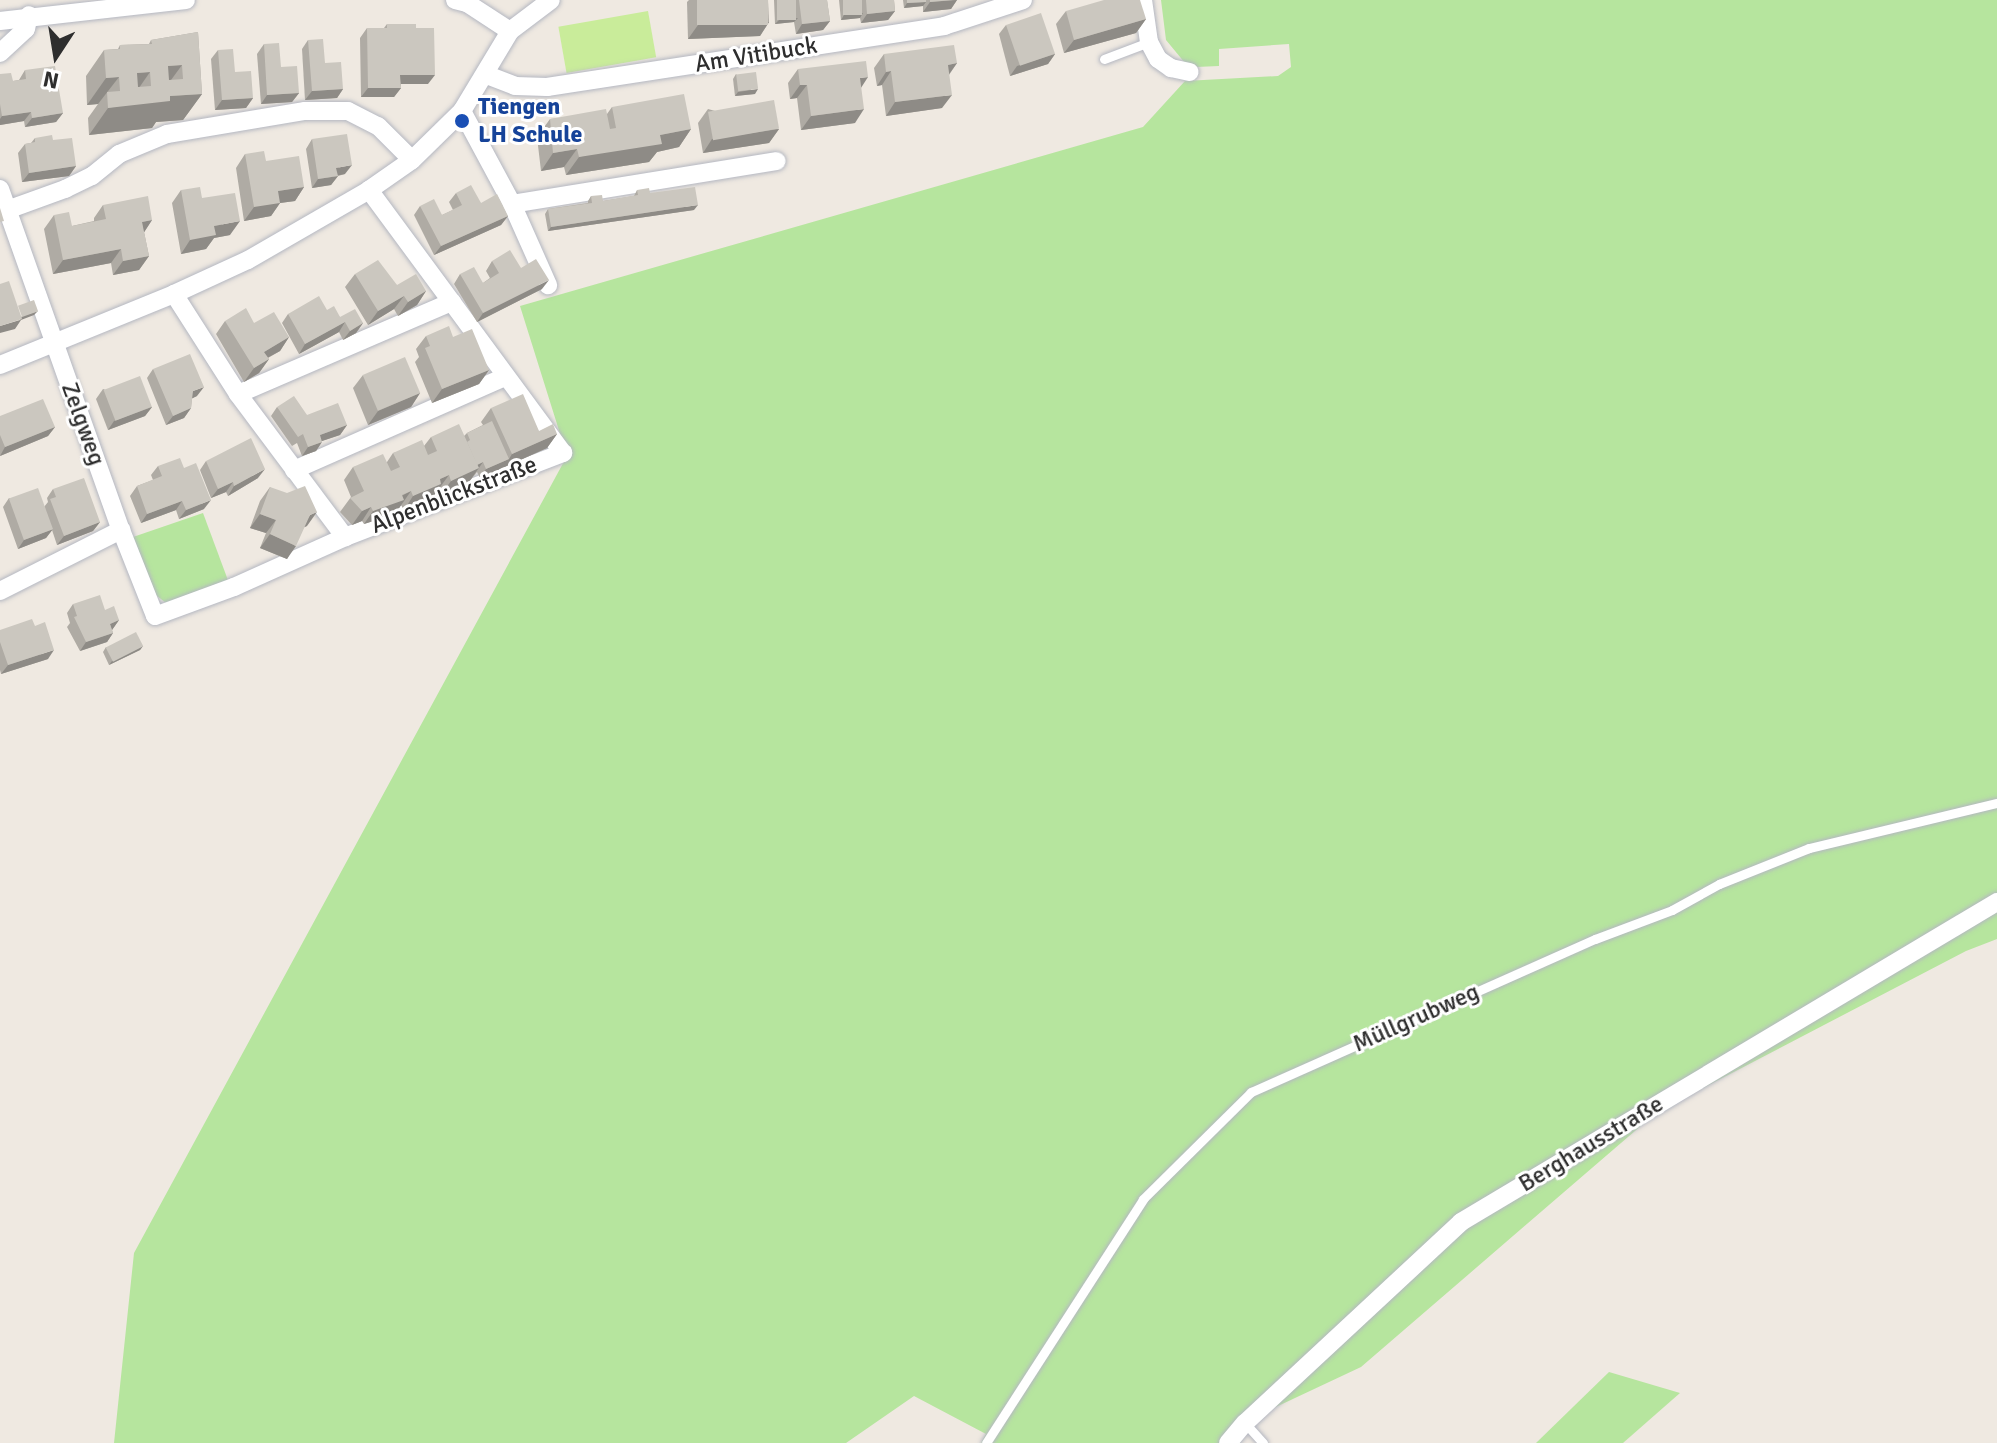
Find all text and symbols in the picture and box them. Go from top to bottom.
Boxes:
north arrow [16,16,96,96]
street label: Am Vitibuck [693,31,819,79]
text: N [41,65,61,95]
place label: Tiengen LH Schule [478,93,582,149]
marker: Tiengen LH Schule [453,112,471,130]
street label: Zelgweg [55,379,111,469]
street label: Alpenblickstraße [367,450,541,540]
street label: Müllgrubweg [1348,977,1484,1059]
street label: Berghausstraße [1514,1090,1668,1198]

